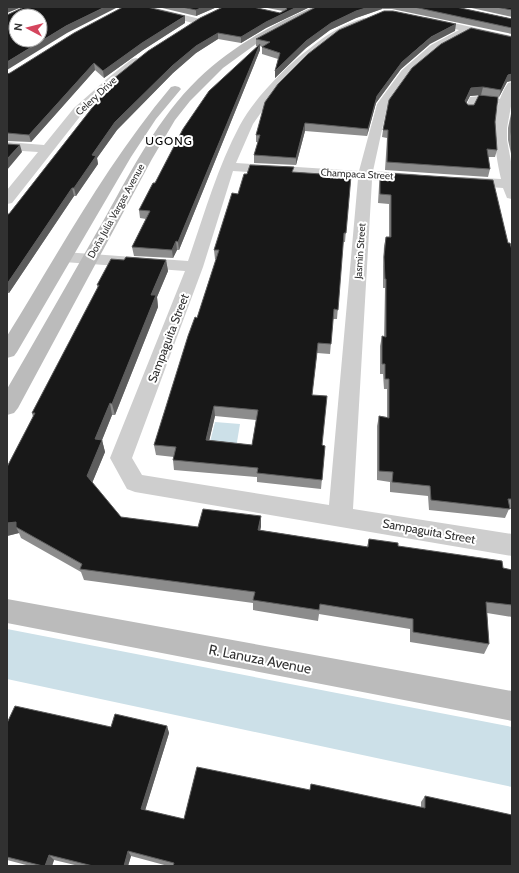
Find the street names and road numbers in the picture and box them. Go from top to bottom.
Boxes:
street label: Celery Drive [73,74,119,118]
street label: Doña Julia Vargas Avenue [85,161,147,261]
street label: Champaca Street [320,166,394,182]
street label: Jasmin Street [351,222,368,280]
street label: Sampaguita Street [144,291,192,385]
street label: Sampaguita Street [381,515,477,547]
street label: R. Lanuza Avenue [207,640,313,678]

